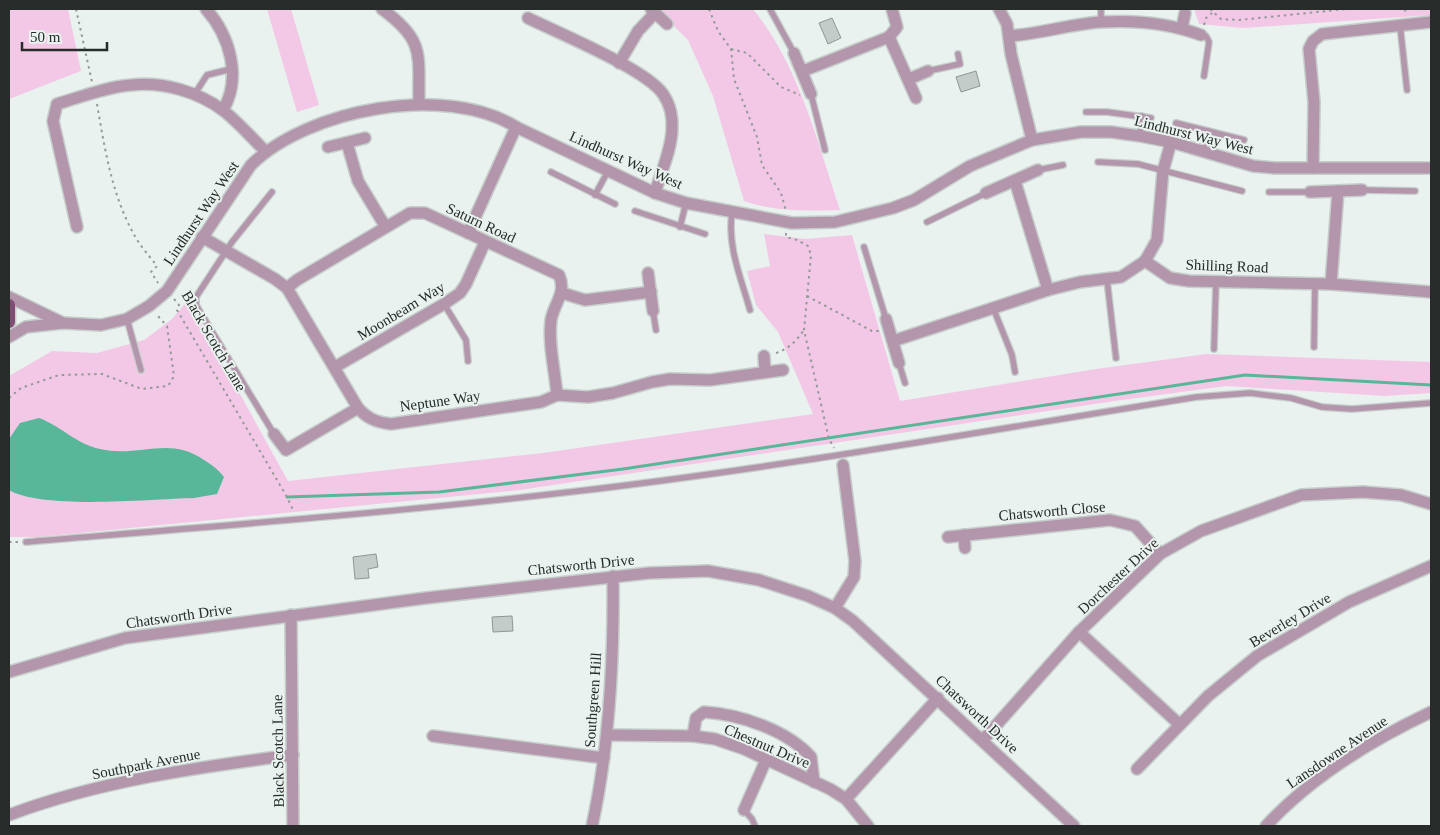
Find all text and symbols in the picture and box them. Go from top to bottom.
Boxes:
scale bar [22,20,108,52]
text: 50 m [30,29,61,45]
street label: Lindhurst Way West [1133,112,1256,158]
street label: Lindhurst Way West [567,128,686,192]
street label: Lindhurst Way West [160,157,242,268]
street label: Saturn Road [444,200,519,246]
street label: Shilling Road [1185,257,1269,275]
street label: Moonbeam Way [354,278,448,343]
street label: Black Scotch Lane [179,288,249,394]
street label: Neptune Way [399,387,482,415]
street label: Chatsworth Close [998,498,1106,524]
street label: Dorchester Drive [1075,535,1162,617]
street label: Chatsworth Drive [527,551,635,579]
street label: Beverley Drive [1246,589,1334,651]
street label: Chatsworth Drive [125,601,233,631]
street label: Southgreen Hill [582,652,604,748]
street label: Chatsworth Drive [932,672,1022,757]
street label: Black Scotch Lane [269,694,287,808]
street label: Lansdowne Avenue [1284,712,1391,792]
street label: Chestnut Drive [722,721,812,771]
street label: Southpark Avenue [90,746,202,782]

